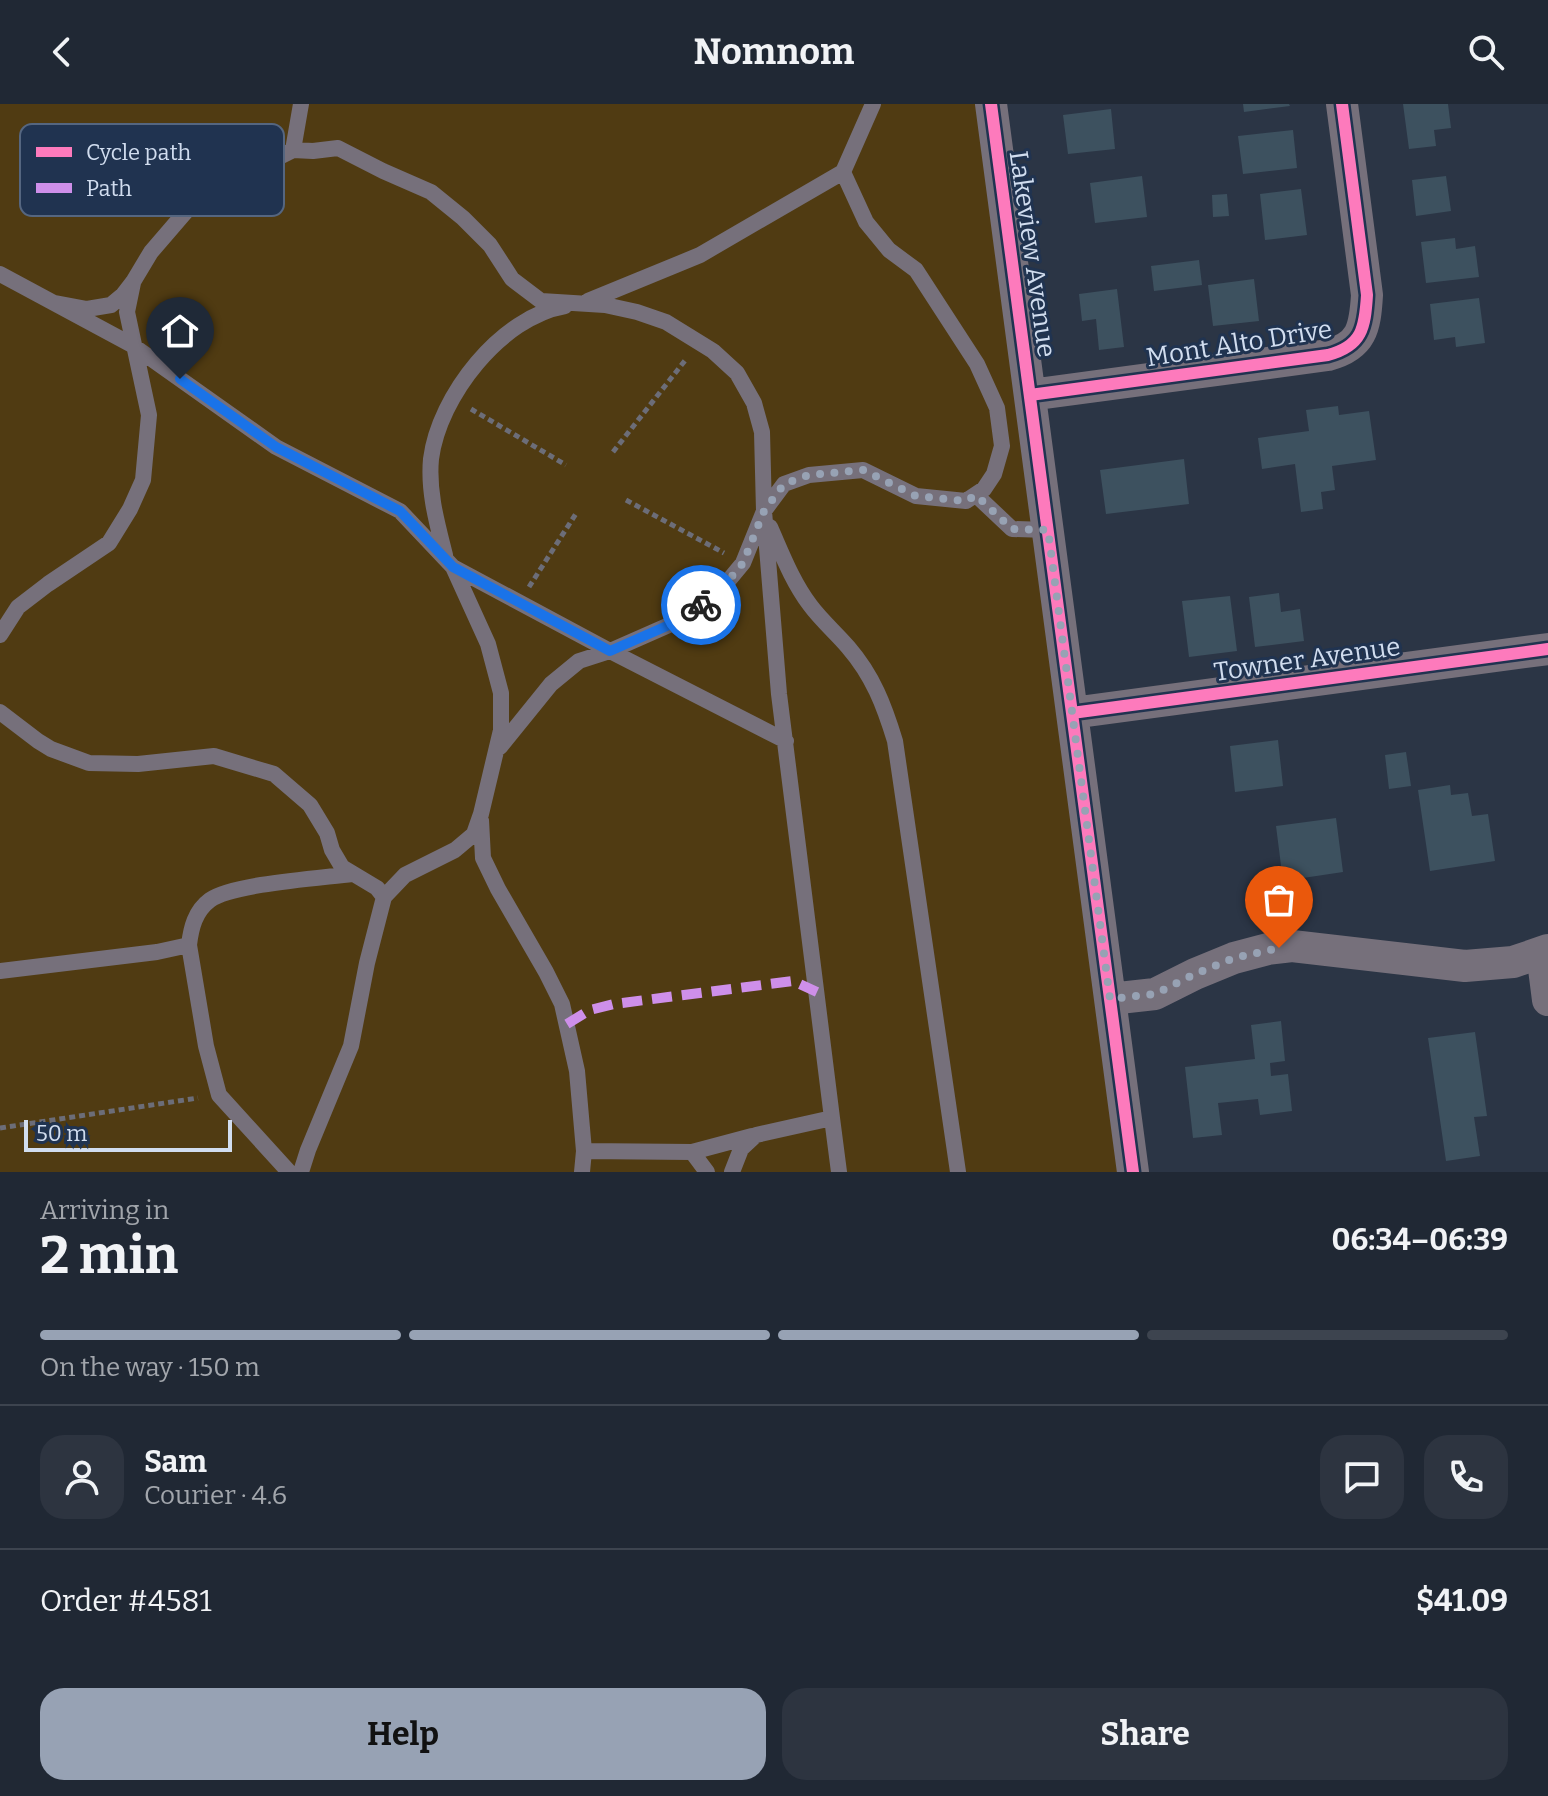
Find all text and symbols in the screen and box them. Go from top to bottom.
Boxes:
icon: back [40,30,84,74]
text: Nomnom [694,30,854,74]
icon: search [1464,30,1508,74]
legend [20,124,284,216]
text: Cycle path [86,139,191,166]
street label: Lakeview Avenue [1003,149,1062,359]
text: Path [86,175,132,202]
pin [146,297,214,379]
icon: home [158,309,202,353]
street label: Mont Alto Drive [1144,314,1334,373]
courier [661,565,741,645]
icon: bike [679,583,723,627]
street label: Towner Avenue [1212,631,1402,688]
pin [1245,866,1313,948]
icon: bag [1257,878,1301,922]
scale bar [24,1116,232,1152]
text: 50 m [36,1120,87,1147]
text: Arriving in [40,1195,169,1226]
text: 06:34–06:39 [1331,1222,1508,1258]
text: 2 min [40,1224,178,1287]
text: On the way · 150 m [40,1352,260,1383]
button: person [40,1435,124,1519]
button: chat [1320,1435,1404,1519]
button: phone [1424,1435,1508,1519]
text: Sam [144,1444,207,1480]
text: Courier · 4.6 [144,1480,287,1511]
text: Order #4581 [40,1583,212,1619]
text: $41.09 [1416,1583,1508,1619]
button: Help [40,1688,766,1780]
button: Share [782,1688,1508,1780]

